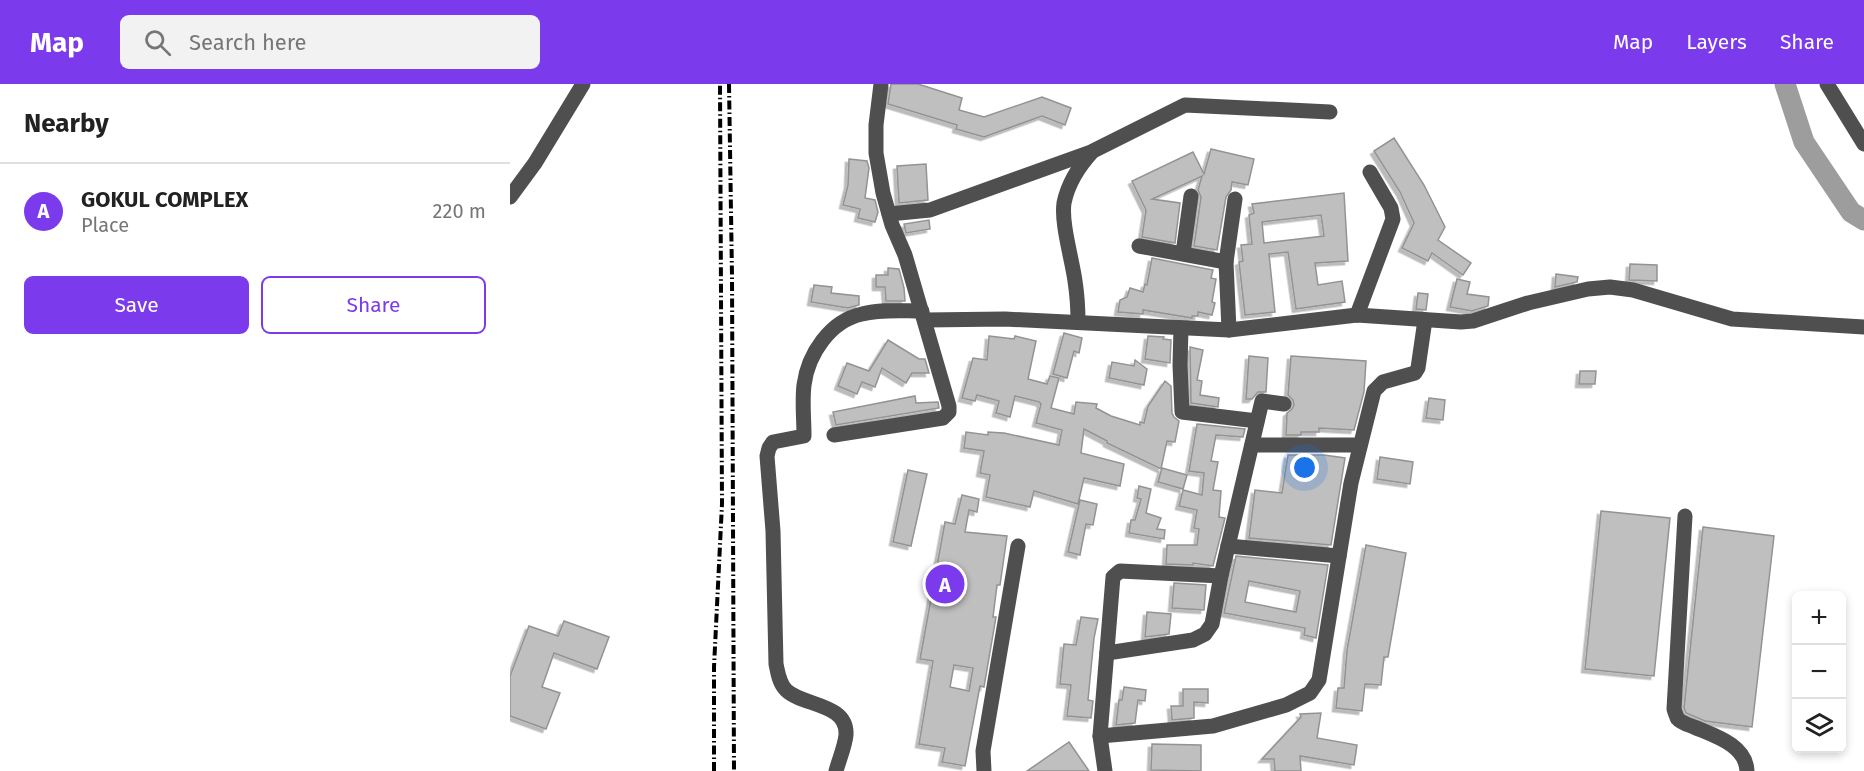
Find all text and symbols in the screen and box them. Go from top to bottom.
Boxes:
search box [120,15,540,69]
text: Map [30,26,84,59]
icon: search [141,26,174,59]
text: Search here [189,29,307,56]
text: Map [1613,29,1653,55]
text: Layers [1686,29,1747,55]
text: Share [1780,29,1834,55]
text: Nearby [24,108,109,139]
text: GOKUL COMPLEX [81,186,248,213]
text: A [38,199,49,223]
text: 220 m [433,199,486,223]
text: Place [81,213,129,237]
button: Save [24,276,249,334]
button: Share [261,276,486,334]
your location [1290,453,1319,482]
pin: A [926,562,964,606]
map controls [1792,591,1846,753]
button: + [1792,591,1846,645]
button: − [1792,645,1846,699]
button: layers [1792,699,1846,753]

